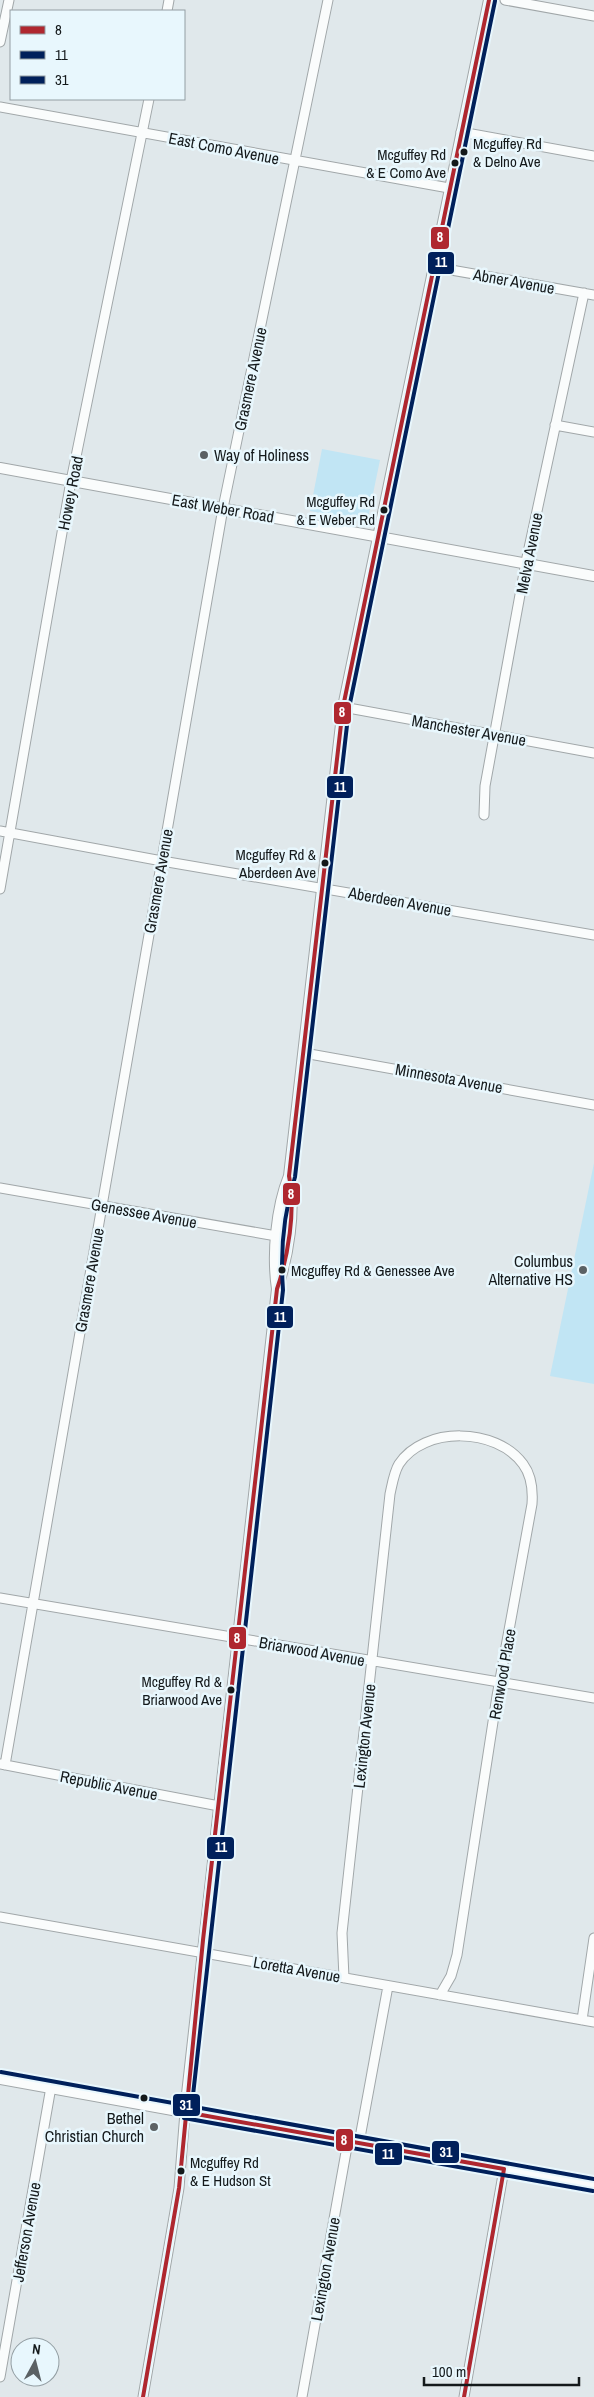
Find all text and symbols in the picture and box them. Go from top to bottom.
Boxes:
legend [10,10,185,100]
text: 8 [55,19,62,40]
text: 11 [55,44,68,65]
text: 31 [55,69,69,90]
street label: East Como Avenue [167,127,281,169]
place label: Mcguffey Rd & Delno Ave [473,133,542,172]
place label: Mcguffey Rd & E Como Ave [366,144,446,183]
marker: Mcguffey Rd & Delno Ave [459,147,469,157]
marker: Mcguffey Rd & E Como Ave [450,158,460,168]
line badge: 8 [430,226,450,250]
text: 8 [437,228,443,246]
line badge: 11 [427,251,455,275]
text: 11 [435,253,448,271]
street label: Abner Avenue [471,263,556,299]
street label: Grasmere Avenue [228,325,272,433]
place label: Way of Holiness [214,444,309,466]
marker: Way of Holiness [198,449,210,461]
street label: Howey Road [52,454,88,532]
street label: East Weber Road [170,488,276,528]
place label: Mcguffey Rd & E Weber Rd [297,491,375,530]
marker: Mcguffey Rd & E Weber Rd [379,505,389,515]
street label: Melva Avenue [510,511,548,595]
line badge: 8 [333,701,352,725]
text: 8 [339,703,345,721]
street label: Manchester Avenue [410,709,528,751]
line badge: 11 [326,775,354,799]
text: 11 [334,778,347,796]
street label: Grasmere Avenue [138,827,178,935]
place label: Mcguffey Rd & Aberdeen Ave [236,844,317,883]
marker: Mcguffey Rd & Aberdeen Ave [320,858,330,868]
street label: Aberdeen Avenue [346,881,453,921]
street label: Minnesota Avenue [394,1058,504,1098]
line badge: 8 [282,1182,301,1206]
text: 8 [288,1185,294,1203]
street label: Genessee Avenue [89,1193,199,1233]
street label: Grasmere Avenue [69,1226,109,1334]
place label: Columbus Alternative HS [487,1250,573,1290]
place label: Mcguffey Rd & Genessee Ave [291,1260,455,1281]
marker: Columbus Alternative HS [577,1264,589,1276]
marker: Mcguffey Rd & Genessee Ave [277,1265,287,1275]
line badge: 11 [266,1305,294,1329]
text: 11 [274,1308,287,1326]
line badge: 8 [228,1626,247,1650]
street label: Renwood Place [483,1627,521,1721]
text: 8 [234,1629,240,1647]
street label: Briarwood Avenue [257,1631,367,1671]
place label: Mcguffey Rd & Briarwood Ave [142,1671,223,1710]
street label: Lexington Avenue [348,1683,380,1789]
marker: Mcguffey Rd & Briarwood Ave [226,1685,236,1695]
street label: Republic Avenue [58,1765,160,1805]
line badge: 11 [206,1836,235,1860]
text: 11 [215,1838,228,1856]
street label: Loretta Avenue [252,1951,342,1987]
unlabelled marker [139,2093,149,2103]
line badge: 31 [172,2093,201,2117]
text: 31 [180,2096,193,2114]
place label: Bethel Christian Church [45,2107,144,2147]
marker: Bethel Christian Church [148,2121,160,2133]
line badge: 8 [335,2128,354,2152]
text: 8 [341,2131,347,2149]
line badge: 31 [431,2140,460,2164]
line badge: 11 [374,2142,403,2166]
text: 31 [440,2143,453,2161]
text: 11 [382,2145,395,2163]
place label: Mcguffey Rd & E Hudson St [190,2152,271,2191]
marker: Mcguffey Rd & E Hudson St [176,2166,186,2176]
street label: Jefferson Avenue [6,2180,46,2284]
street label: Lexington Avenue [305,2215,345,2323]
north arrow [10,2337,60,2387]
text: N [31,2340,42,2359]
scale bar [424,2354,579,2386]
text: 100 m [432,2361,466,2382]

